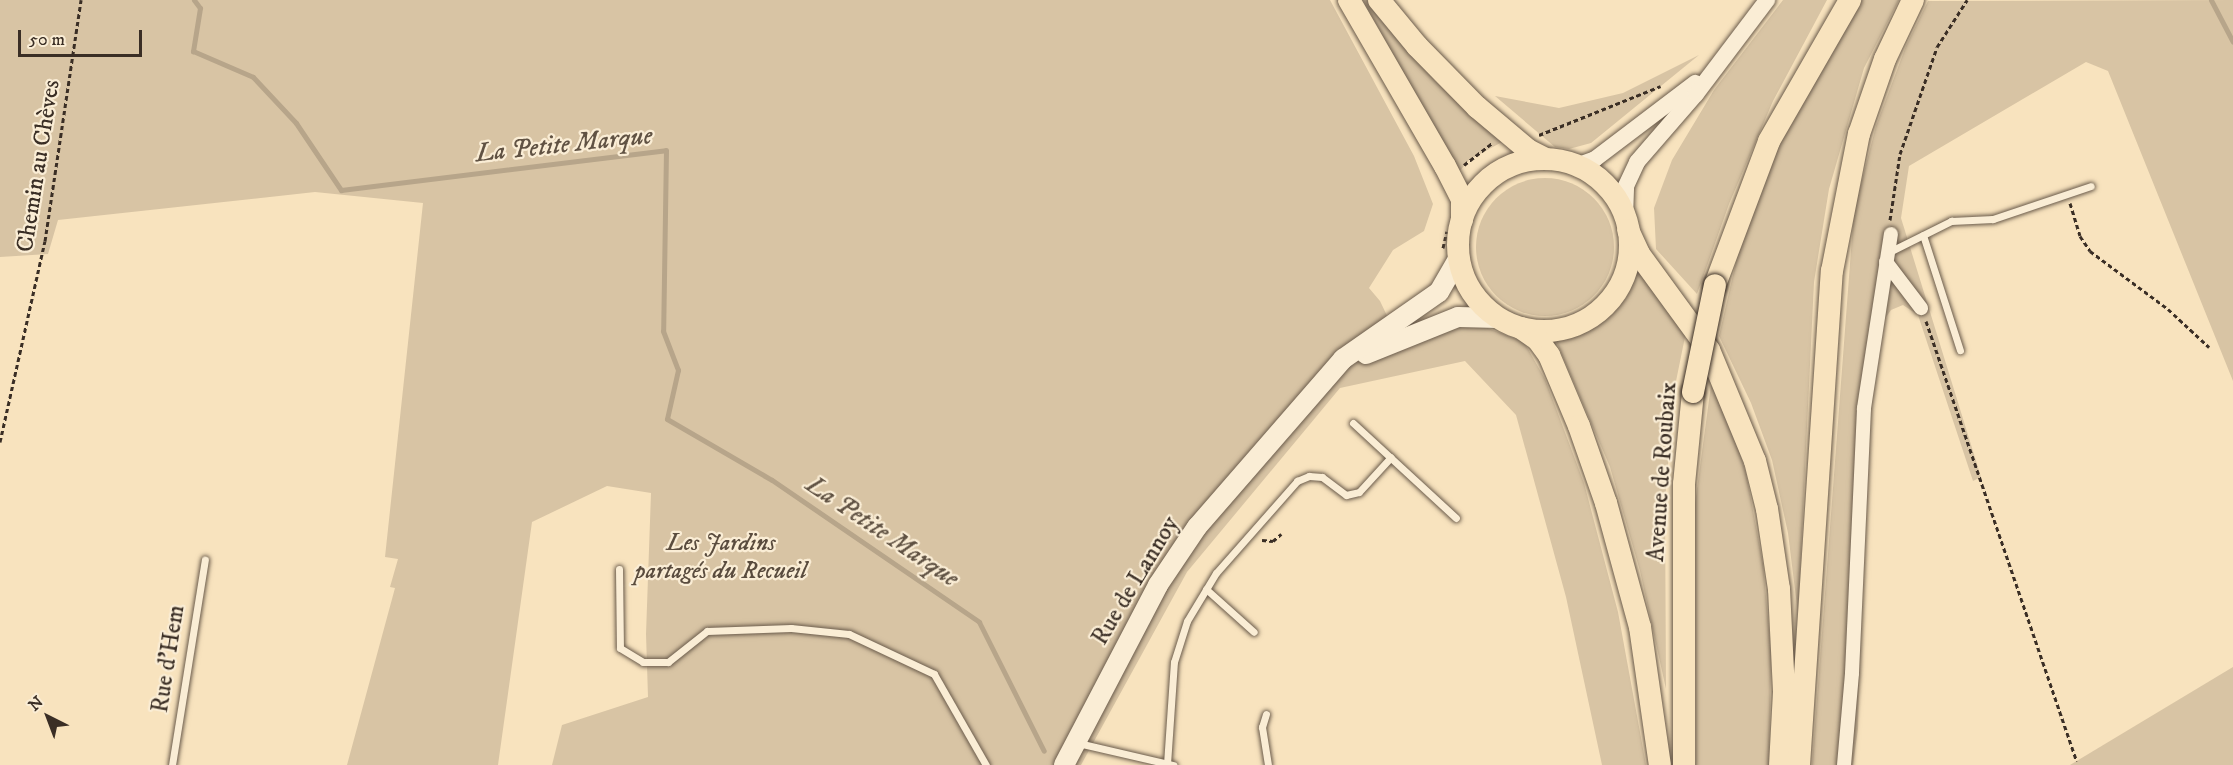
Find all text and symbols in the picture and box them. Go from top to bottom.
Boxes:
scale bar [21,18,146,56]
text: 50 m [29,29,65,51]
street label: Chemin au Chèves [11,78,67,254]
water label: La Petite Marque [474,120,654,170]
street label: Avenue de Roubaix [1642,381,1684,563]
water label: La Petite Marque [800,469,964,595]
street label: Rue de Lannoy [1086,511,1186,651]
park label: Les Jardins partagés du Recueil [635,530,807,586]
street label: Rue d'Hem [146,603,192,715]
north arrow [18,687,78,747]
text: N [24,692,48,715]

